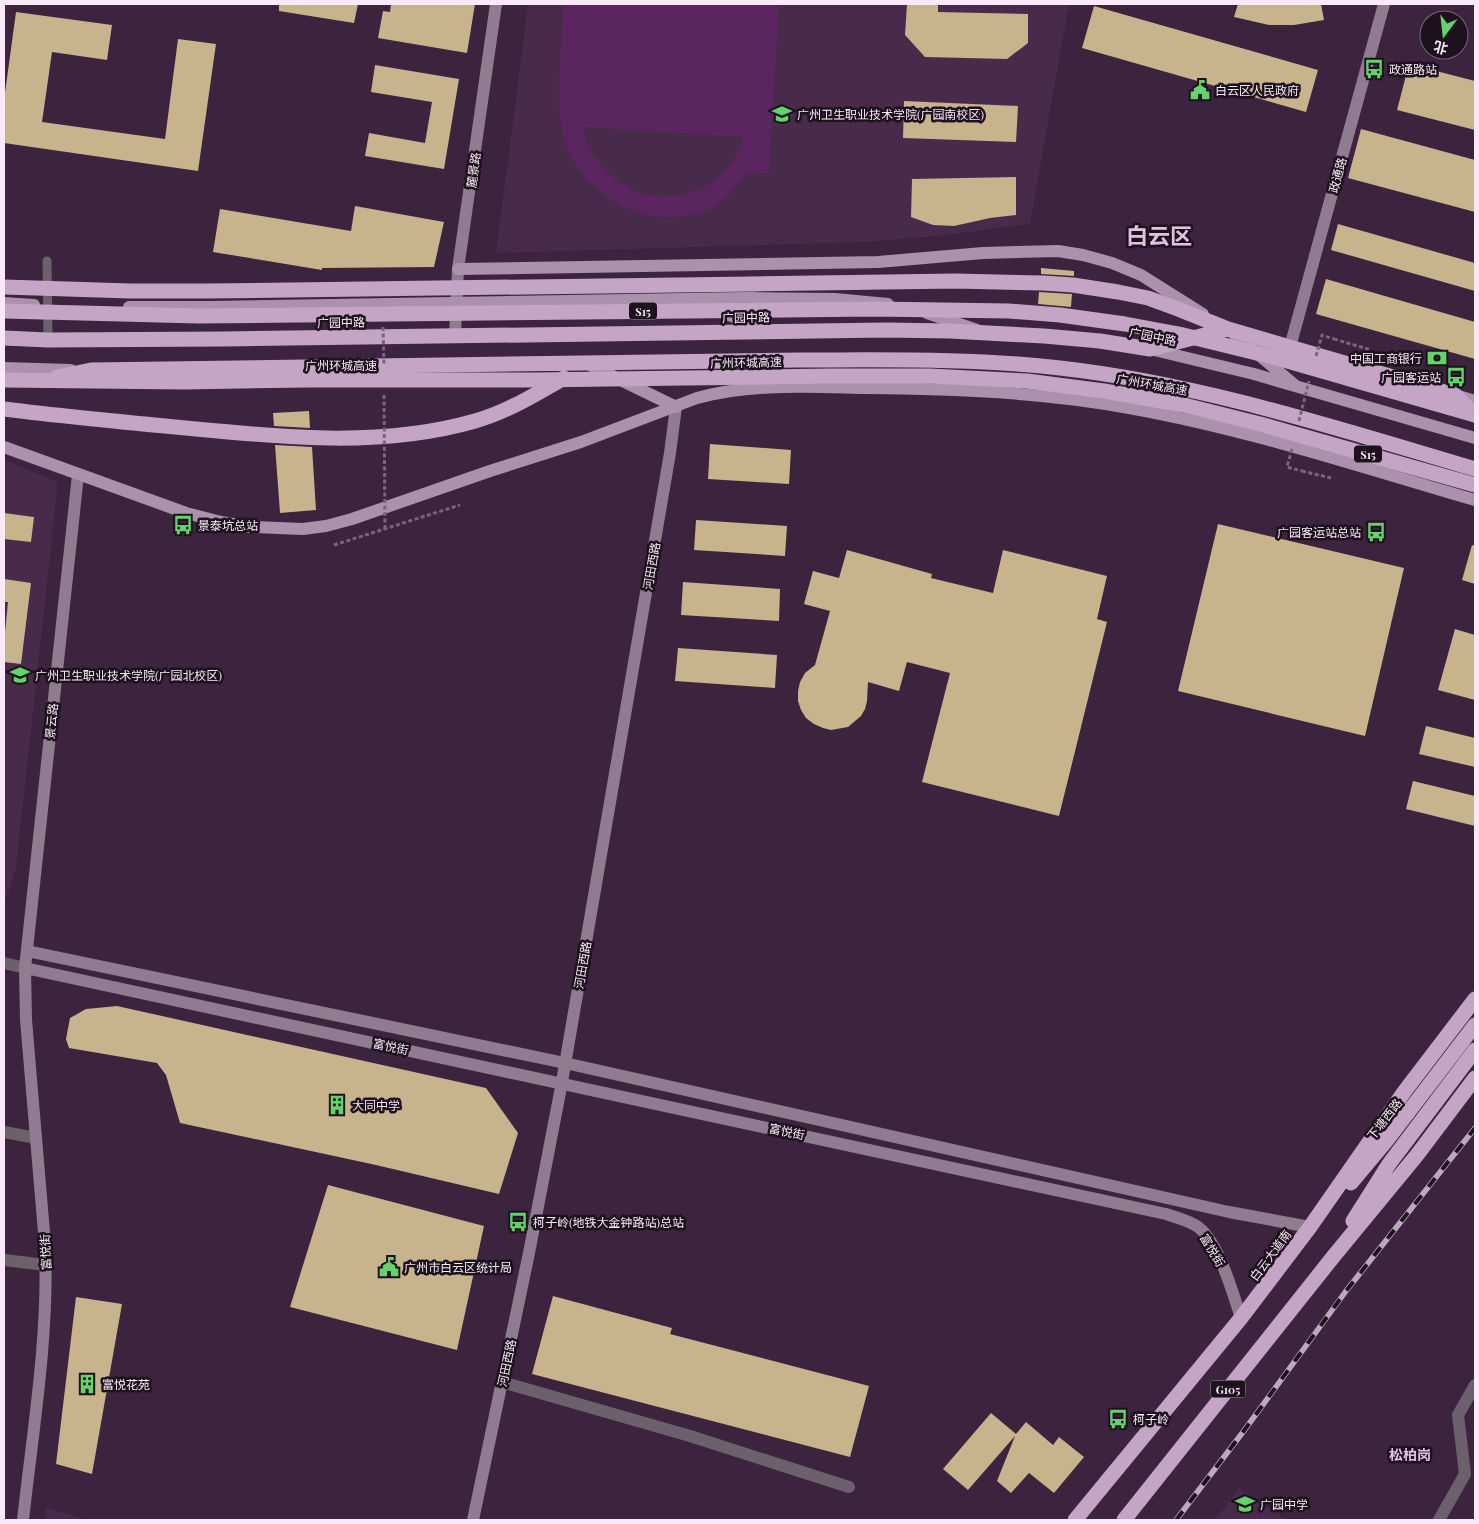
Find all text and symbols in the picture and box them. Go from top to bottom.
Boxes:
north arrow [1419,10,1469,60]
text: 北 [1431,37,1450,59]
bus stop icon: 政通路站 [1363,58,1385,80]
place label: 政通路站 [1389,61,1437,77]
public building icon: 白云区人民政府 [1189,79,1211,101]
place label: 白云区人民政府 [1215,82,1299,98]
school or university icon: 广州卫生职业技术学院(广园南校区) [771,103,793,125]
place label: 广州卫生职业技术学院(广园南校区) [797,106,984,122]
street label: 麓景路 [463,151,483,189]
street label: 政通路 [1325,156,1349,194]
district label: 白云区 [1126,220,1192,250]
road number: S15 [629,302,657,320]
street label: 广园中路 [722,309,770,325]
street label: 广园中路 [317,314,365,330]
street label: 广园中路 [1128,324,1178,348]
bank icon: 中国工商银行 [1426,347,1448,369]
place label: 中国工商银行 [1350,350,1422,366]
street label: 广州环城高速 [710,353,782,371]
street label: 广州环城高速 [305,357,377,373]
bus stop icon: 广园客运站 [1445,366,1467,388]
place label: 广园客运站 [1381,369,1441,385]
street label: 广州环城高速 [1115,370,1189,398]
road number: S15 [1354,446,1382,462]
bus stop icon: 景泰坑总站 [172,514,194,536]
place label: 景泰坑总站 [198,517,258,533]
bus stop icon: 广园客运站总站 [1365,521,1387,543]
place label: 广园客运站总站 [1277,524,1361,540]
street label: 河田西路 [639,541,663,591]
school or university icon: 广州卫生职业技术学院(广园北校区) [9,664,31,686]
place label: 广州卫生职业技术学院(广园北校区) [35,667,222,683]
street label: 景云路 [41,702,61,740]
street label: 河田西路 [570,940,594,990]
street label: 富悦街 [372,1034,410,1058]
building icon: 大同中学 [326,1094,348,1116]
street label: 下塘西路 [1363,1095,1405,1143]
place label: 大同中学 [352,1097,400,1113]
street label: 富悦街 [768,1119,806,1143]
bus stop icon: 柯子岭(地铁大金钟路站)总站 [507,1211,529,1233]
place label: 柯子岭(地铁大金钟路站)总站 [533,1214,684,1230]
street label: 白云大道南 [1246,1226,1294,1284]
street label: 富悦街 [1197,1230,1229,1270]
street label: 富悦街 [36,1234,54,1270]
public building icon: 广州市白云区统计局 [378,1256,400,1278]
place label: 广州市白云区统计局 [404,1259,512,1275]
street label: 河田西路 [493,1338,519,1388]
building icon: 富悦花苑 [76,1373,98,1395]
place label: 富悦花苑 [102,1376,150,1392]
road number: G105 [1210,1380,1246,1398]
bus stop icon: 柯子岭 [1107,1408,1129,1430]
place label: 柯子岭 [1133,1411,1169,1427]
district label: 松柏岗 [1389,1445,1431,1464]
school or university icon: 广园中学 [1234,1493,1256,1515]
place label: 广园中学 [1260,1496,1308,1512]

